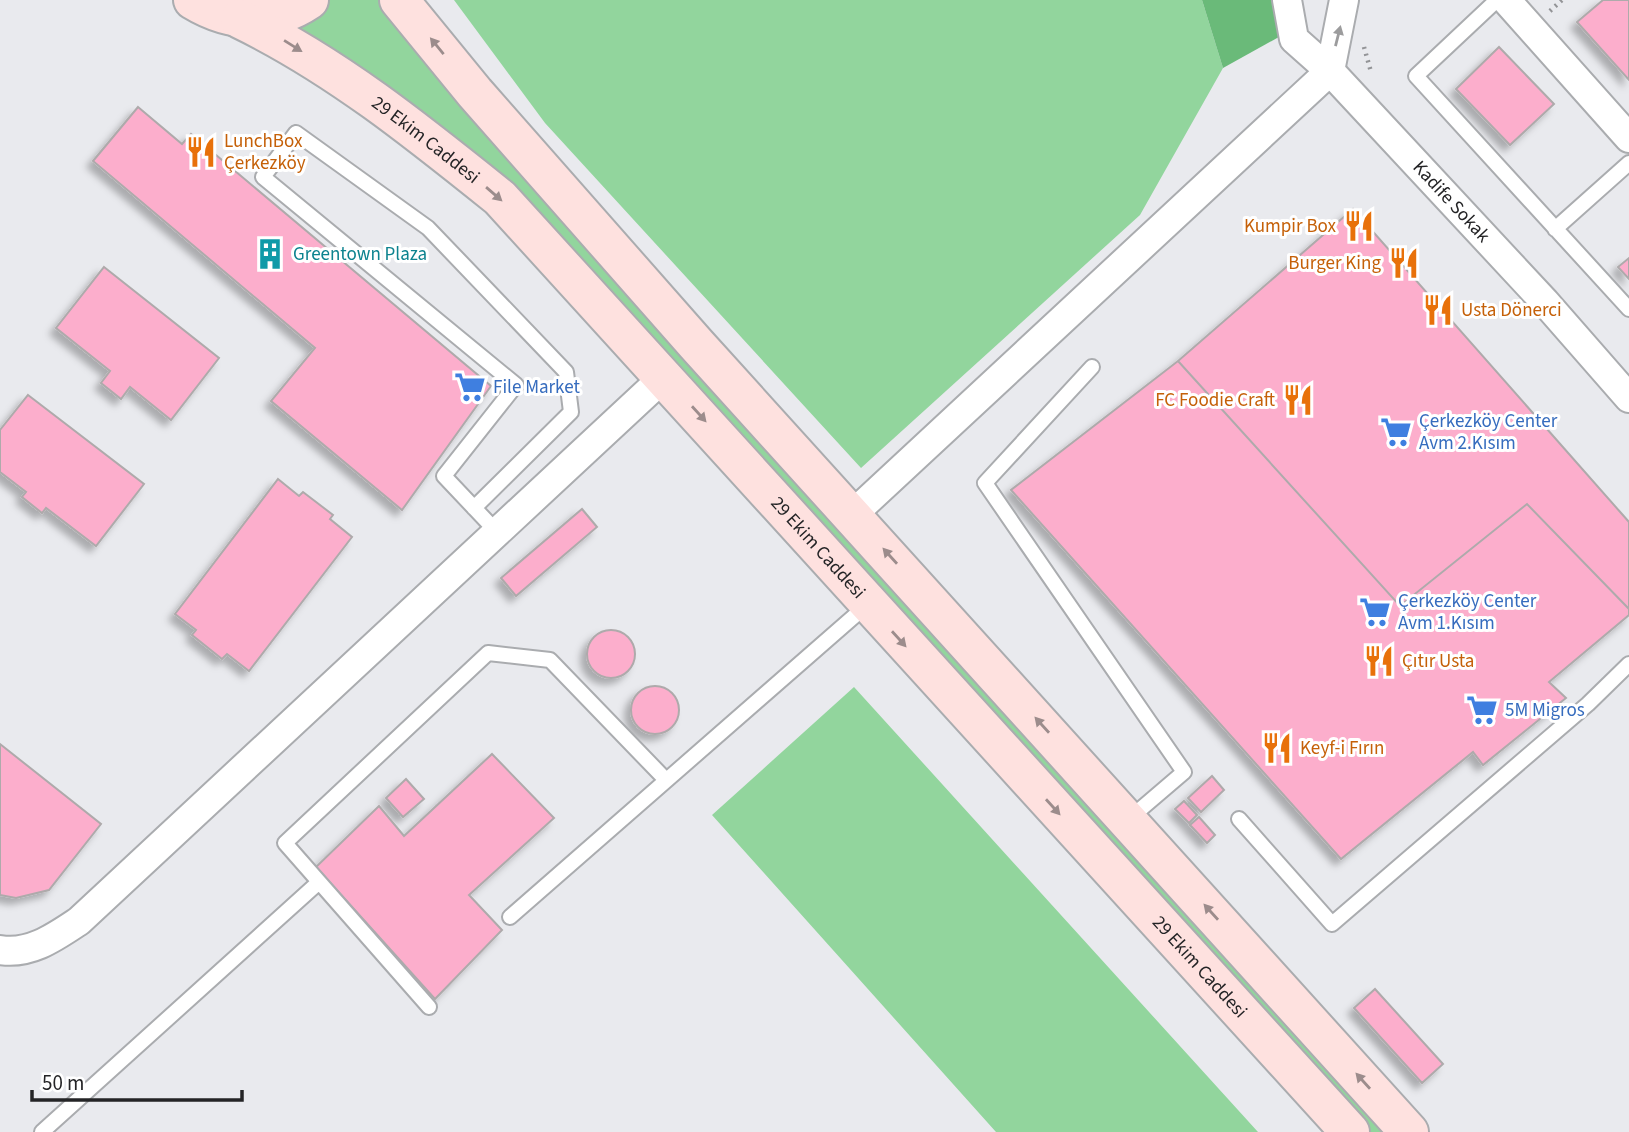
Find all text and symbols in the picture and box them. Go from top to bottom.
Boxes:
one-way arrow [1333,24,1344,46]
one-way arrow [430,38,445,56]
one-way arrow [283,39,302,52]
street label: 29 Ekim Caddesi [366,89,486,190]
place label: LunchBox Çerkezköy [224,128,306,177]
restaurant icon: LunchBox Çerkezköy [184,135,218,169]
street label: Kadife Sokak [1406,155,1497,249]
one-way arrow [486,186,503,201]
restaurant icon: Kumpir Box [1342,209,1376,243]
place label: Kumpir Box [1244,213,1337,240]
building icon: Greentown Plaza [253,237,287,271]
place label: Greentown Plaza [293,241,427,268]
restaurant icon: Burger King [1387,246,1421,280]
place label: Burger King [1288,250,1381,277]
restaurant icon: Usta Dönerci [1421,293,1455,327]
place label: Usta Dönerci [1461,297,1562,324]
supermarket icon: File Market [453,370,487,404]
place label: File Market [493,374,580,401]
restaurant icon: FC Foodie Craft [1281,383,1315,417]
place label: FC Foodie Craft [1155,387,1276,414]
one-way arrow [691,405,707,423]
place label: Çerkezköy Center Avm 2.Kısım [1419,408,1558,457]
supermarket icon: Çerkezköy Center Avm 2.Kısım [1379,415,1413,449]
street label: 29 Ekim Caddesi [764,490,872,605]
one-way arrow [882,548,898,565]
place label: Çerkezköy Center Avm 1.Kısım [1398,588,1537,637]
supermarket icon: Çerkezköy Center Avm 1.Kısım [1358,595,1392,629]
one-way arrow [891,630,907,647]
restaurant icon: Çıtır Usta [1362,644,1396,678]
place label: Çıtır Usta [1402,648,1474,675]
supermarket icon: 5M Migros [1465,693,1499,727]
place label: 5M Migros [1505,697,1585,724]
one-way arrow [1035,717,1051,734]
restaurant icon: Keyf-i Fırın [1260,731,1294,765]
place label: Keyf-i Fırın [1300,735,1384,762]
one-way arrow [1045,798,1061,816]
one-way arrow [1203,903,1219,921]
street label: 29 Ekim Caddesi [1146,910,1253,1024]
scale bar [32,1058,242,1102]
text: 50 m [42,1068,84,1098]
one-way arrow [1355,1072,1371,1090]

